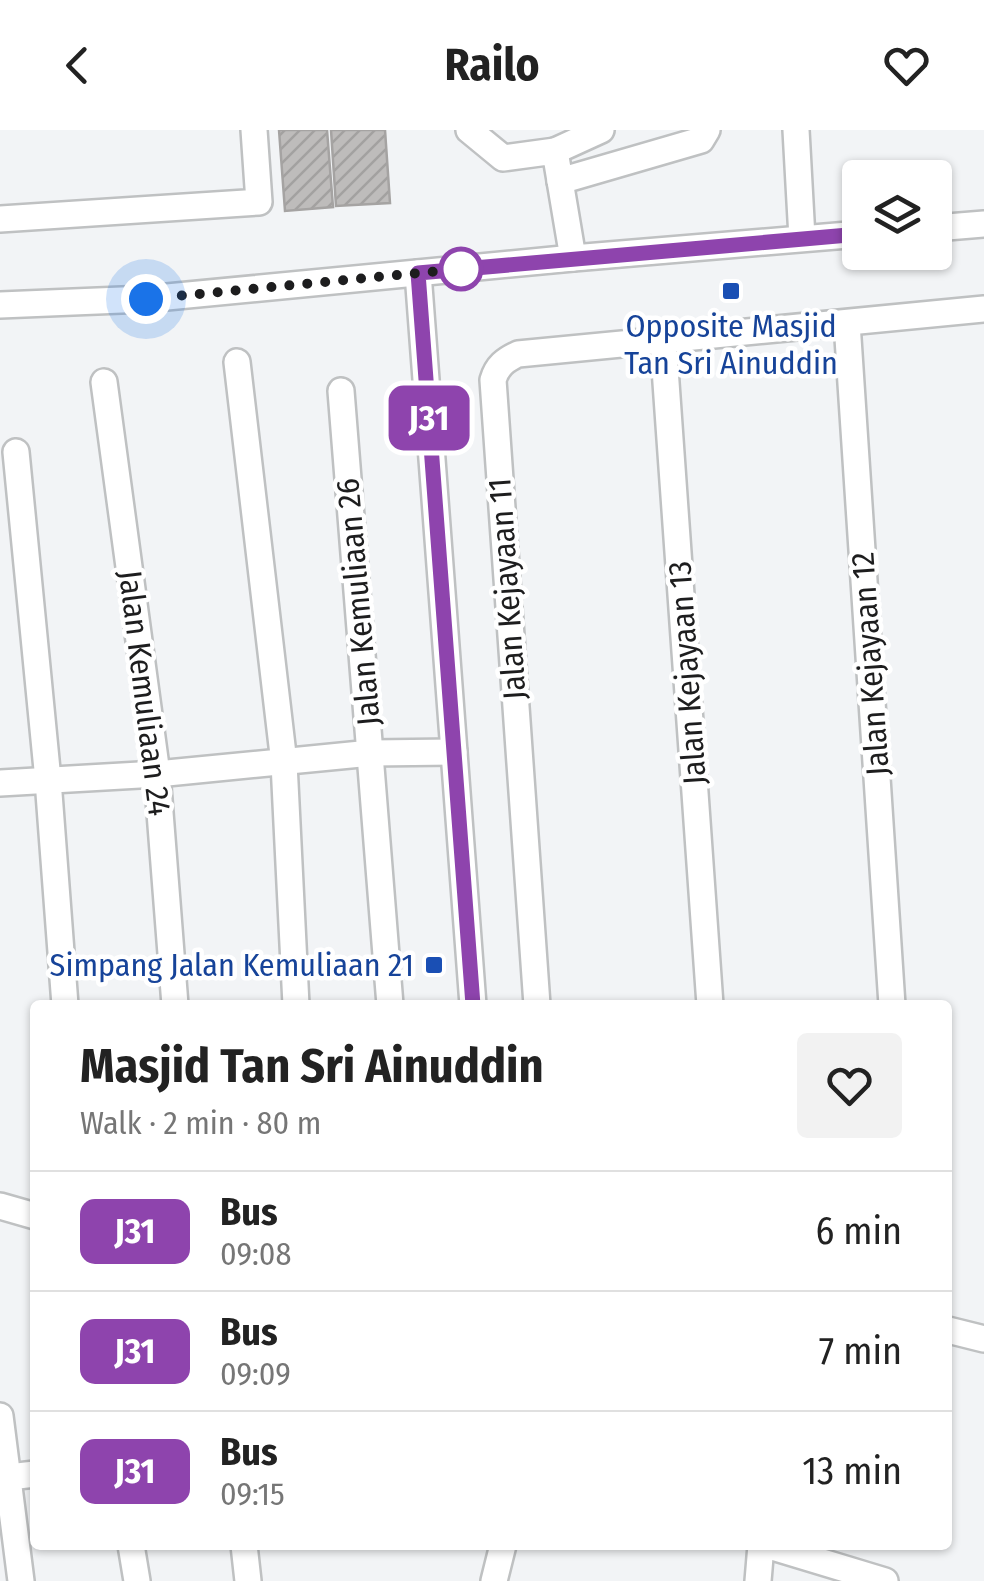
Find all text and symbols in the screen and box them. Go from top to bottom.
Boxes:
icon: back [50,38,105,93]
text: Railo [445,38,539,92]
icon: heart [879,38,934,93]
map controls [842,160,952,270]
button: layers [842,160,952,270]
unlabelled marker [440,248,482,290]
your location [121,274,171,324]
marker: Opposite Masjid Tan Sri Ainuddin [720,280,742,302]
place label: Opposite Masjid Tan Sri Ainuddin [624,307,838,382]
line badge: J31 [372,386,486,450]
text: J31 [409,397,449,439]
street label: Jalan Kemuliaan 26 [328,477,388,727]
street label: Jalan Kejayaan 11 [480,477,534,701]
street label: Jalan Kejayaan 12 [843,551,897,777]
street label: Jalan Kejayaan 13 [660,560,714,786]
street label: Jalan Kemuliaan 24 [111,568,179,818]
place label: Simpang Jalan Kemuliaan 21 [50,946,414,984]
marker: Simpang Jalan Kemuliaan 21 [423,954,445,976]
button: heart [797,1033,902,1138]
text: Masjid Tan Sri Ainuddin [80,1037,544,1095]
text: Walk · 2 min · 80 m [80,1104,321,1142]
text: Bus [220,1189,278,1235]
text: 6 min [815,1208,902,1254]
text: J31 [115,1210,155,1252]
text: 09:08 [220,1235,291,1273]
text: Bus [220,1309,278,1355]
text: 7 min [819,1328,902,1374]
text: J31 [115,1330,155,1372]
text: 09:09 [220,1355,291,1393]
text: Bus [220,1429,278,1475]
text: 13 min [802,1448,902,1494]
text: J31 [115,1450,155,1492]
text: 09:15 [220,1475,285,1513]

